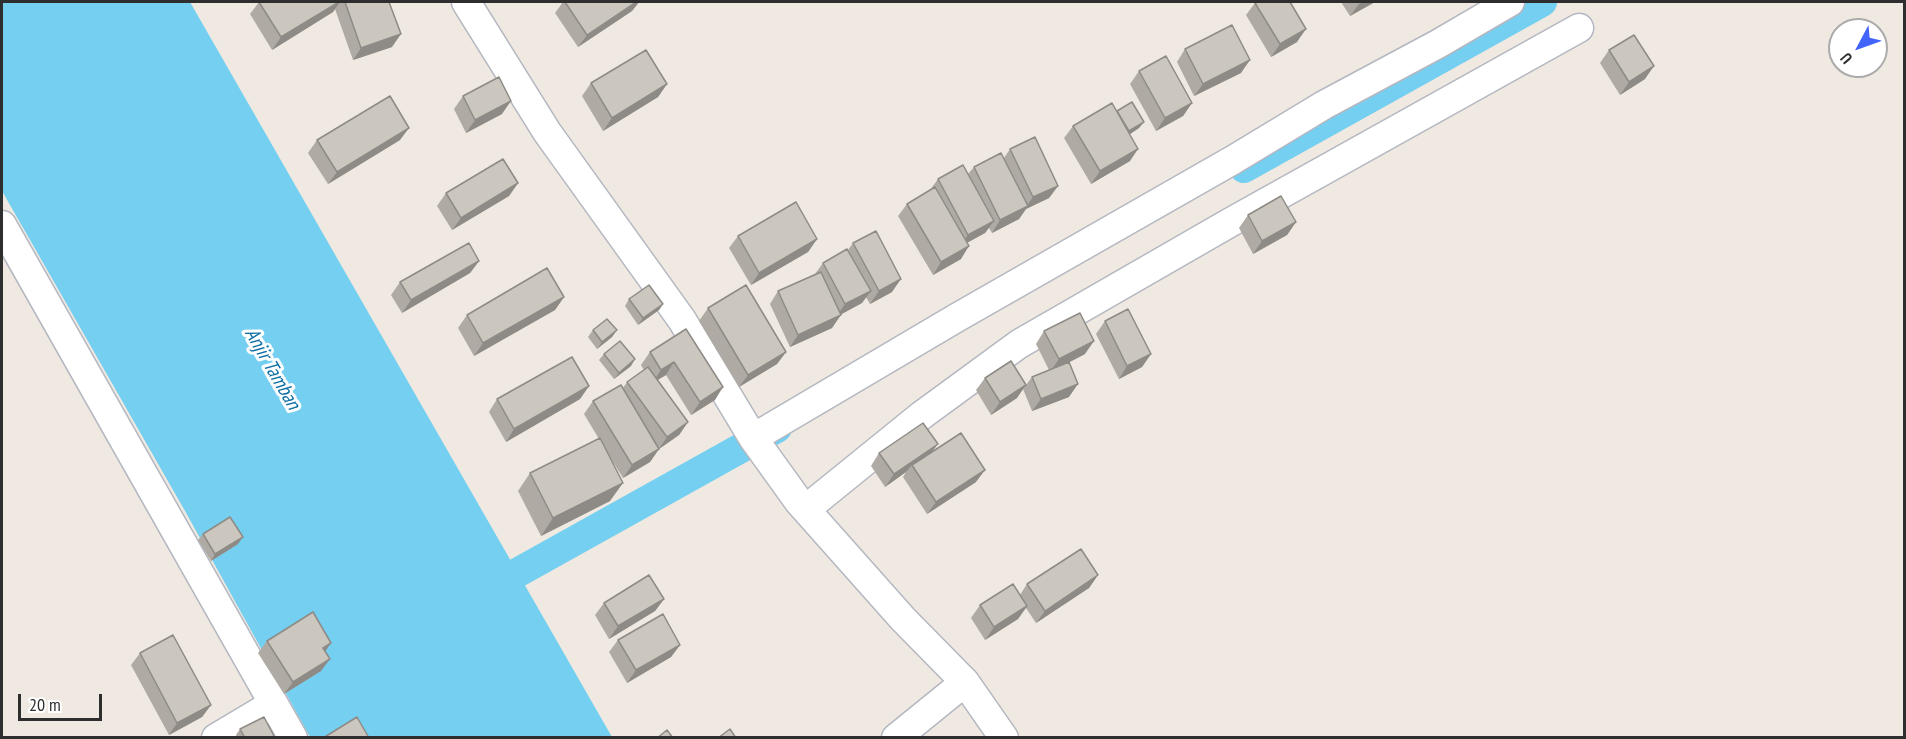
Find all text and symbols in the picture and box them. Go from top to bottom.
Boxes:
north arrow [1828,18,1888,78]
text: U [1836,49,1856,68]
water label: Anjir Tamban [239,324,305,414]
scale bar [21,682,105,720]
text: 20 m [29,693,61,716]

